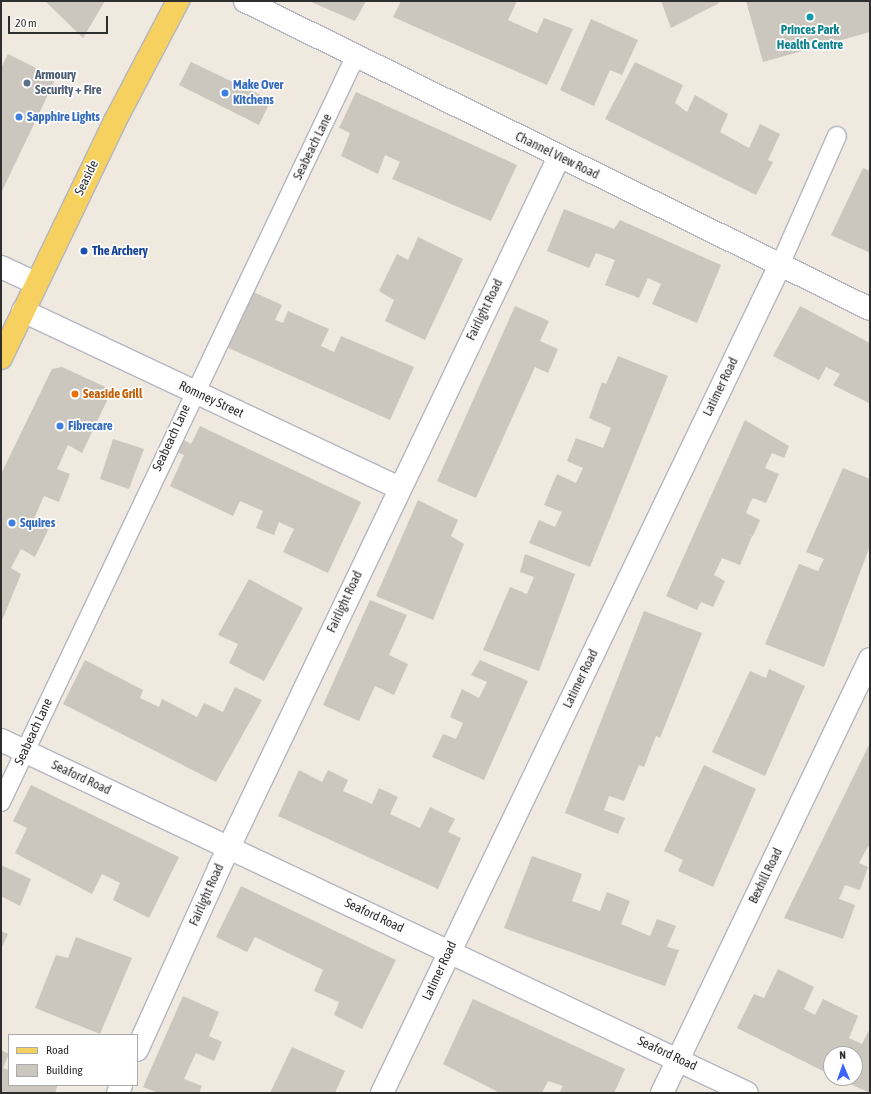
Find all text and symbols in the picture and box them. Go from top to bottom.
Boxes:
scale bar [10,8,110,34]
marker: Princes Park Health Centre [805,12,815,22]
text: 20 m [15,16,37,30]
place label: Princes Park Health Centre [777,23,843,54]
place label: Armoury Security + Fire [35,68,102,99]
marker: Armoury Security + Fire [22,78,32,88]
place label: Make Over Kitchens [233,78,283,109]
marker: Make Over Kitchens [220,88,230,98]
place label: Sapphire Lights [27,109,100,125]
street label: Seabeach Lane [290,111,336,183]
marker: Sapphire Lights [14,112,24,122]
street label: Channel View Road [512,129,602,183]
street label: Seaside [72,158,102,198]
place label: The Archery [92,243,148,259]
marker: The Archery [79,246,89,256]
street label: Fairlight Road [463,277,507,343]
street label: Latimer Road [700,355,742,419]
street label: Romney Street [176,378,246,422]
place label: Seaside Grill [83,386,142,402]
marker: Seaside Grill [70,389,80,399]
street label: Seabeach Lane [150,402,194,474]
place label: Fibrecare [68,418,113,434]
marker: Fibrecare [55,421,65,431]
place label: Squires [20,515,55,531]
marker: Squires [7,518,17,528]
street label: Fairlight Road [324,569,366,635]
street label: Latimer Road [560,647,602,711]
street label: Seabeach Lane [12,696,56,768]
street label: Seaford Road [49,757,113,799]
street label: Bexhill Road [746,846,786,906]
street label: Fairlight Road [186,861,228,929]
street label: Seaford Road [342,895,406,937]
street label: Latimer Road [420,939,460,1003]
street label: Seaford Road [635,1033,699,1075]
legend [8,1034,138,1086]
text: Road [46,1043,69,1057]
north arrow [823,1046,863,1086]
text: N [839,1049,846,1061]
text: Building [46,1063,83,1077]

